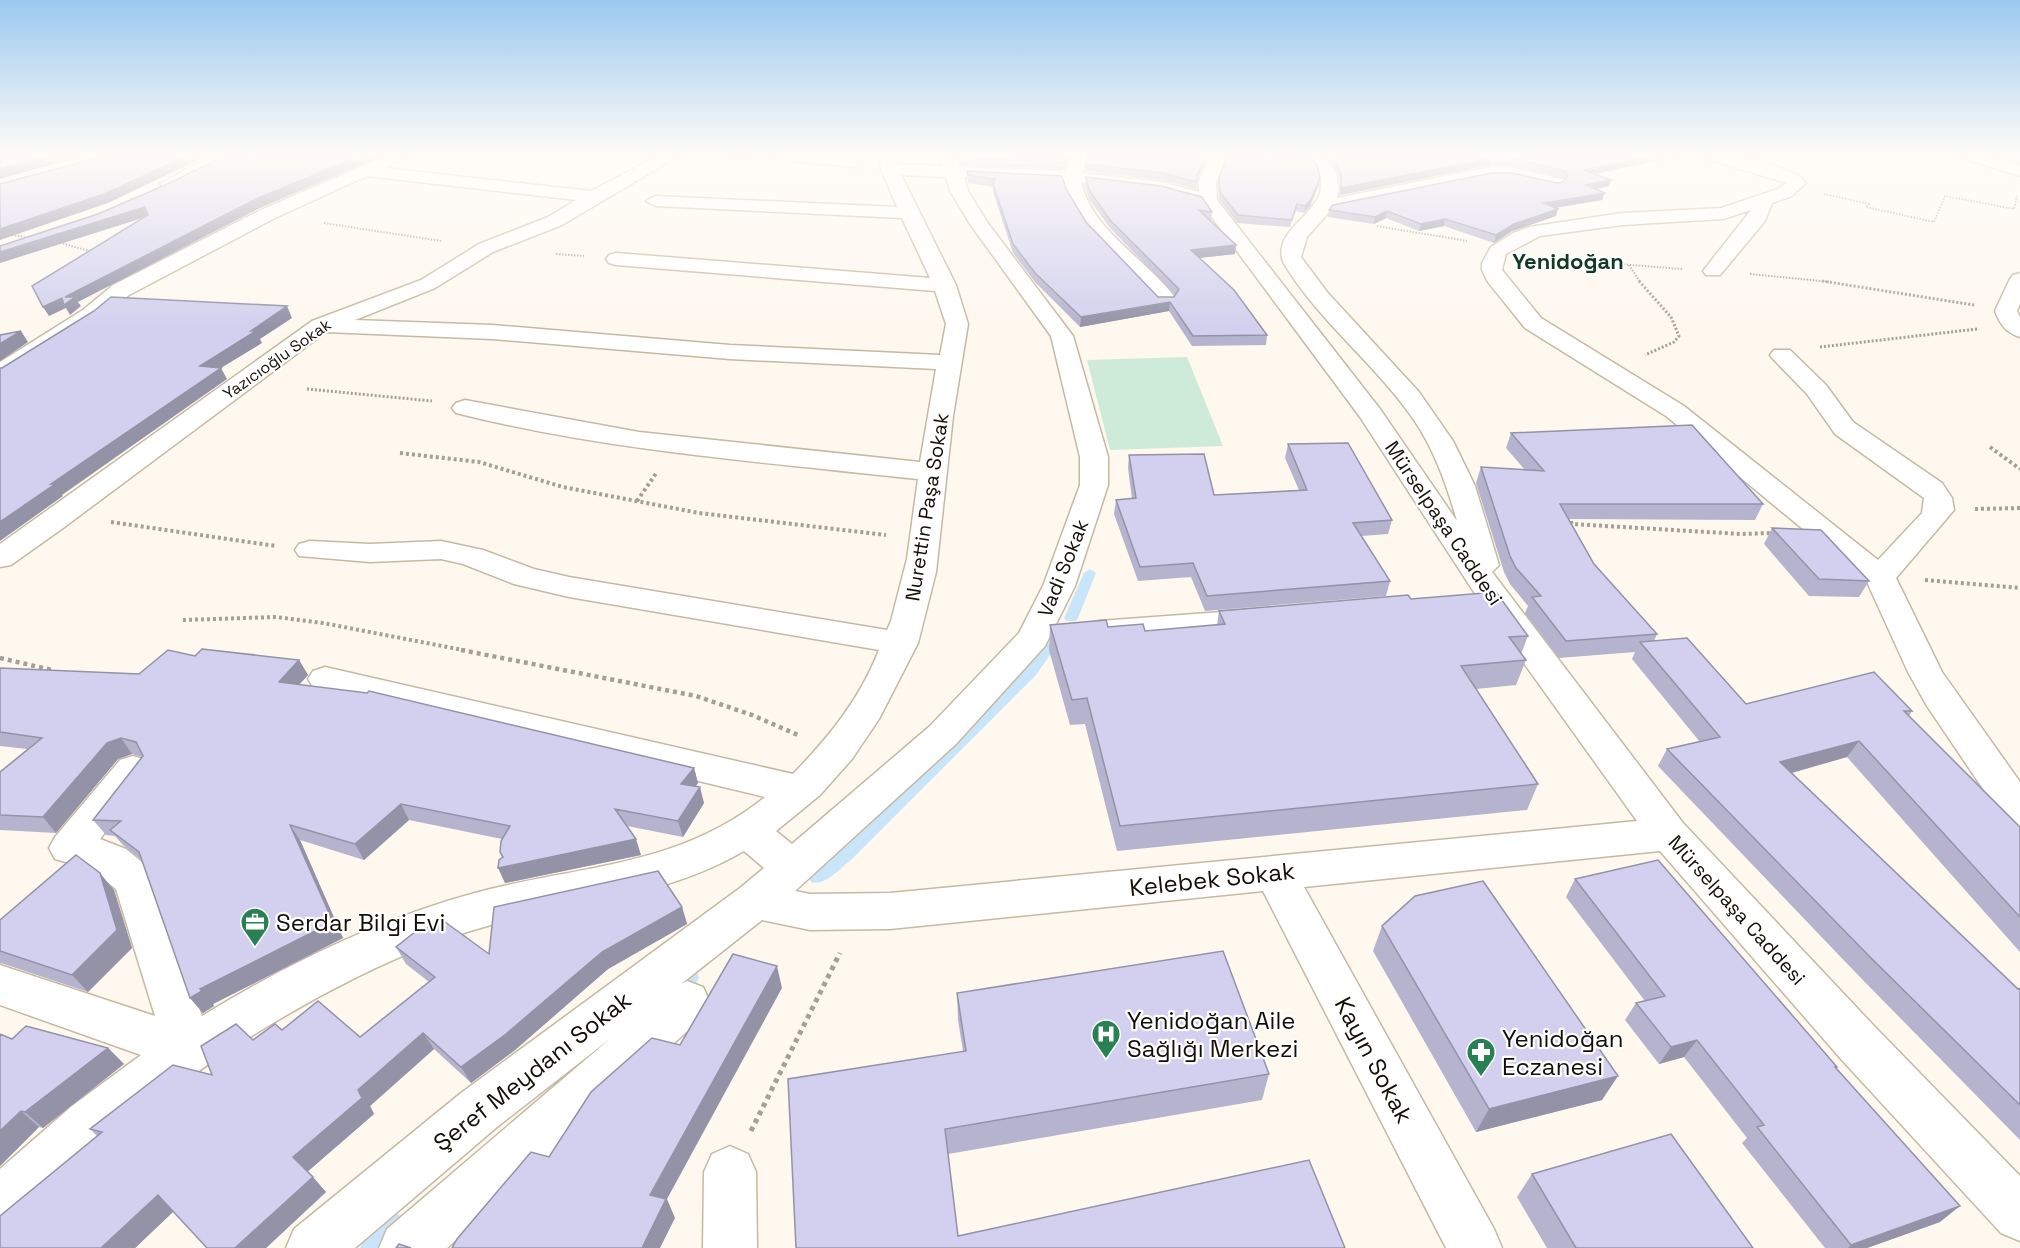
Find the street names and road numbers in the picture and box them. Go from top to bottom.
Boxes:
street label: Yazıcıoğlu Sokak [219,314,335,404]
street label: Nurettin Paşa Sokak [899,411,955,603]
street label: Mürselpaşa Caddesi [1379,436,1509,610]
street label: Vadi Sokak [1032,515,1094,621]
street label: Mürselpaşa Caddesi [1663,830,1811,990]
street label: Kelebek Sokak [1128,855,1296,903]
street label: Şeref Meydanı Sokak [427,984,637,1158]
street label: Kayın Sokak [1328,992,1420,1128]

